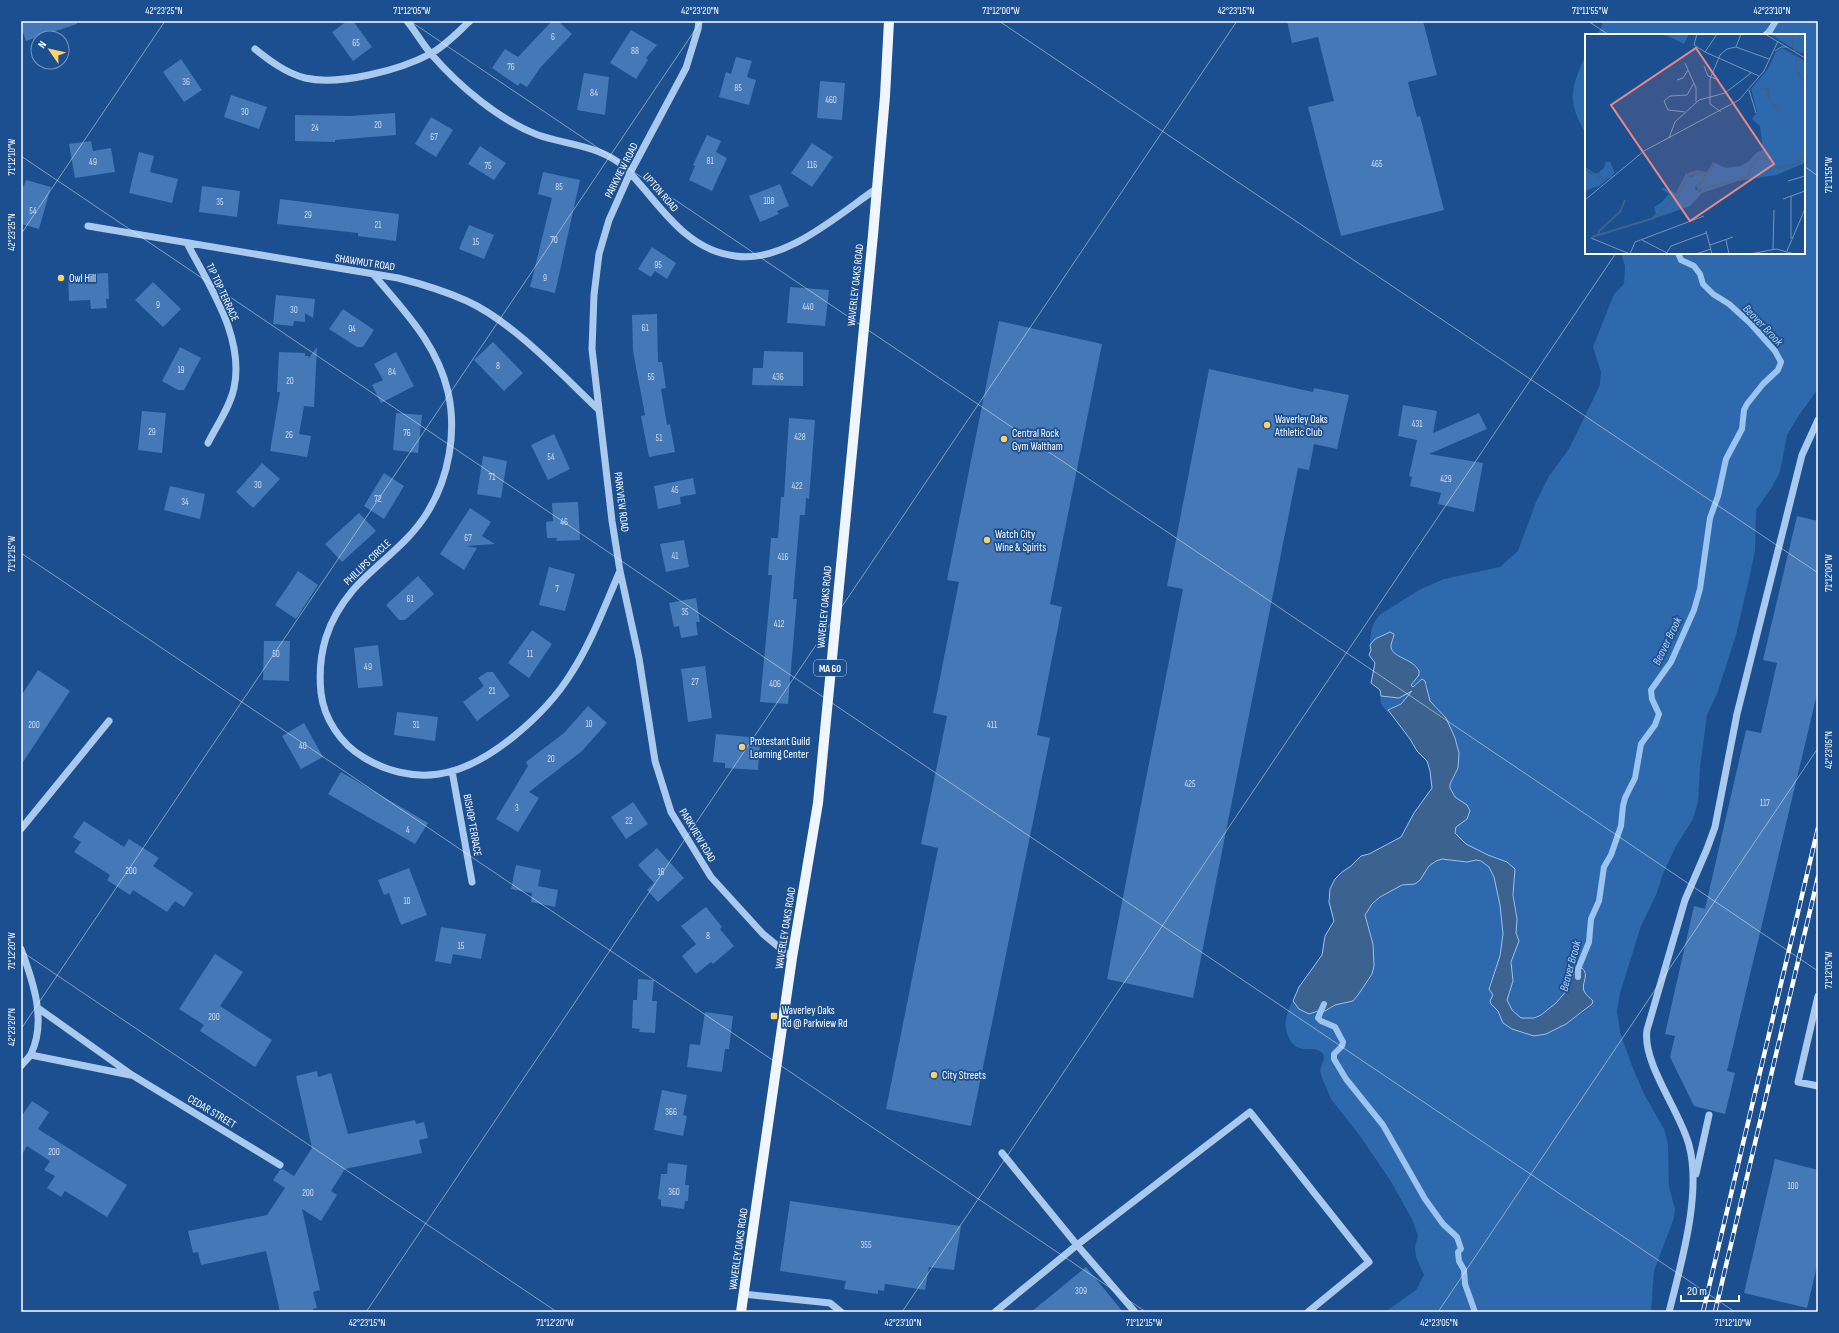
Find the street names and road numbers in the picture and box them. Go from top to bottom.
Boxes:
street label: PARKVIEW ROAD [602,140,641,200]
street label: UPTON ROAD [640,170,681,215]
street label: WAVERLEY OAKS ROAD [845,243,866,327]
street label: SHAWMUT ROAD [334,251,396,274]
street label: TIP TOP TERRACE [203,261,242,323]
street label: PARKVIEW ROAD [611,471,632,533]
street label: PHILLIPS CIRCLE [341,537,394,588]
street label: WAVERLEY OAKS ROAD [814,565,835,649]
road number: MA 60 [814,660,846,676]
street label: BISHOP TERRACE [461,793,484,857]
street label: PARKVIEW ROAD [676,806,719,865]
street label: WAVERLEY OAKS ROAD [773,886,798,970]
street label: CEDAR STREET [185,1092,239,1131]
street label: WAVERLEY OAKS ROAD [726,1207,751,1291]

